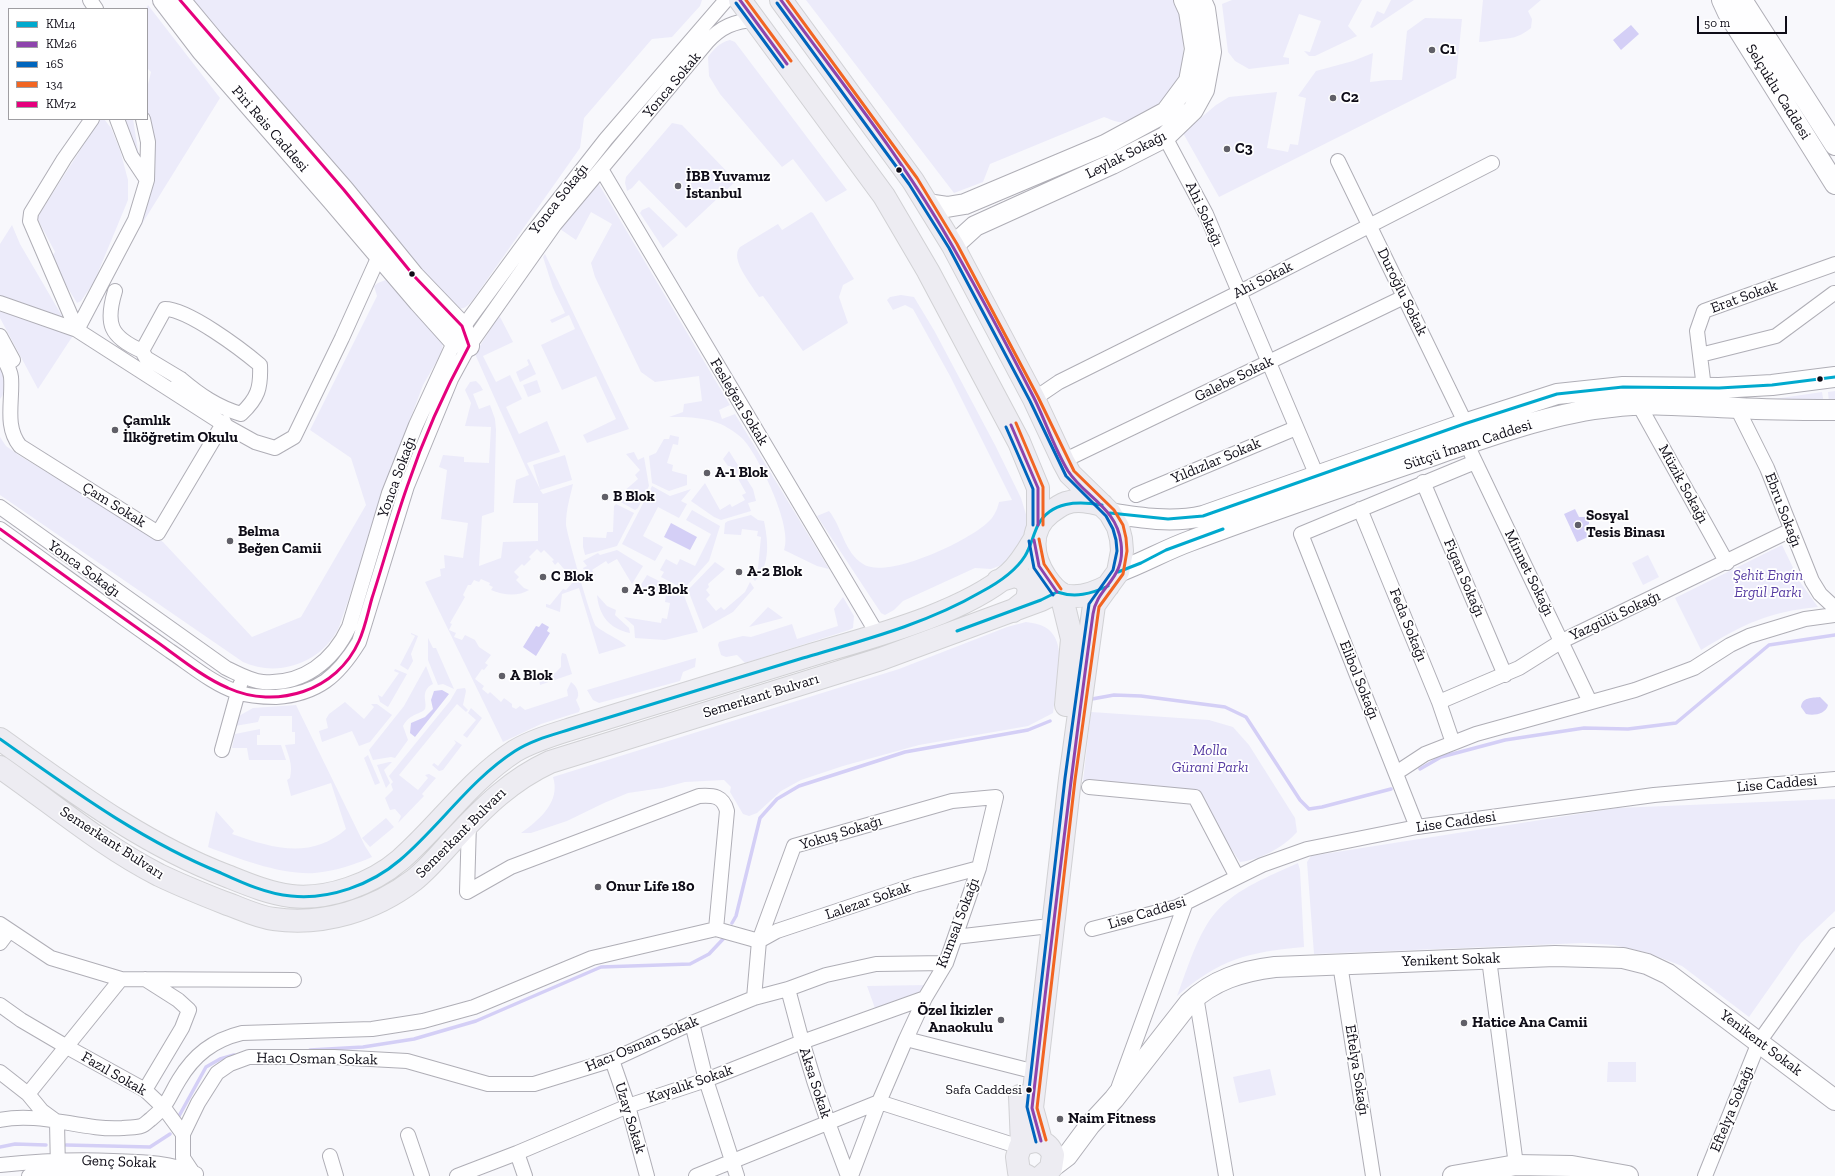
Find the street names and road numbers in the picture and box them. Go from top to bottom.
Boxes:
street label: Selçuklu Caddesi [1741,41,1815,143]
street label: Yonca Sokak [639,48,705,122]
street label: Piri Reis Caddesi [228,82,312,176]
street label: Leylak Sokağı [1083,127,1169,183]
street label: Yonca Sokağı [526,160,592,238]
street label: Ahi Sokağı [1181,179,1227,249]
street label: Duroğlu Sokak [1373,245,1431,339]
street label: Ahi Sokak [1230,257,1296,303]
street label: Erat Sokak [1708,277,1780,317]
street label: Galebe Sokak [1192,352,1276,406]
street label: Fesleğen Sokak [706,355,772,449]
street label: Sütçü İmam Caddesi [1402,416,1534,474]
street label: Yonca Sokağı [374,434,420,520]
street label: Yıldızlar Sokak [1169,434,1263,488]
street label: Müzik Sokağı [1654,442,1712,526]
street label: Ebru Sokağı [1761,470,1805,550]
street label: Çam Sokak [79,478,149,532]
street label: Minnet Sokağı [1500,527,1558,619]
street label: Figan Sokağı [1439,536,1489,620]
street label: Yonca Sokağı [44,537,124,601]
street label: Feda Sokağı [1385,586,1431,664]
street label: Yazgülü Sokağı [1567,587,1663,645]
street label: Elibol Sokağı [1335,638,1383,722]
street label: Semerkant Bulvarı [701,670,821,722]
street label: Lise Caddesi [1736,772,1818,796]
street label: Semerkant Bulvarı [412,784,510,882]
street label: Semerkant Bulvarı [57,803,167,883]
street label: Lise Caddesi [1415,807,1497,837]
street label: Yokuş Sokağı [798,812,884,854]
street label: Kumsal Sokağı [933,875,983,971]
street label: Lalezar Sokak [823,878,913,924]
street label: Lise Caddesi [1106,893,1188,933]
street label: Yenikent Sokak [1401,949,1501,971]
street label: Yenikent Sokak [1716,1006,1806,1080]
street label: Hacı Osman Sokak [583,1012,701,1076]
street label: Eftelya Sokağı [1341,1023,1373,1117]
street label: Aksa Sokak [795,1045,835,1121]
street label: Fazıl Sokak [78,1048,150,1100]
street label: Hacı Osman Sokak [256,1049,378,1069]
street label: Kayalık Sokak [645,1061,735,1107]
street label: Eftelya Sokağı [1707,1063,1757,1155]
street label: Uzay Sokak [611,1080,649,1156]
street label: Genç Sokak [81,1152,157,1172]

